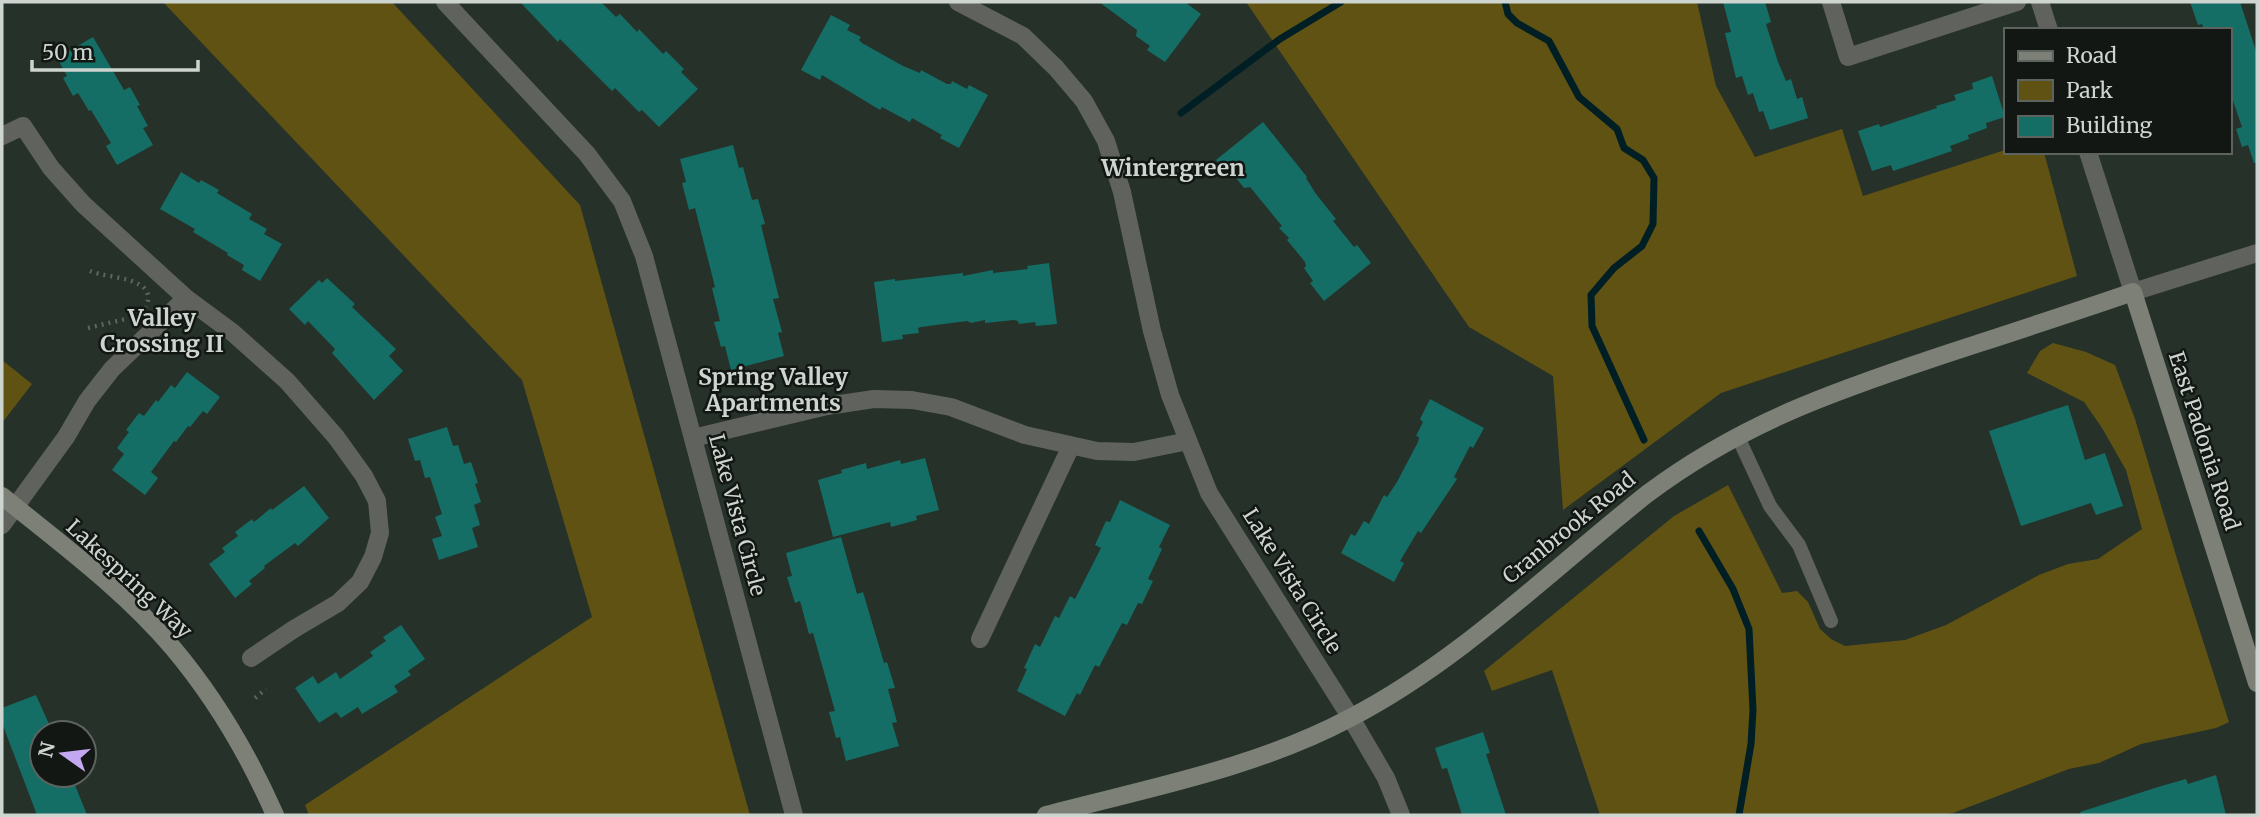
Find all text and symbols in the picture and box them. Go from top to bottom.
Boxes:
scale bar [32,28,198,72]
legend [2004,28,2231,154]
text: 50 m [42,39,93,66]
text: Road [2066,42,2117,69]
text: Park [2066,77,2113,104]
text: Building [2066,112,2153,139]
district label: Wintergreen [1100,153,1245,182]
district label: Valley Crossing II [100,303,224,358]
street label: East Padonia Road [2163,348,2246,534]
district label: Spring Valley Apartments [698,362,848,417]
street label: Lake Vista Circle [703,431,772,599]
street label: Cranbrook Road [1497,466,1641,589]
street label: Lake Vista Circle [1237,503,1348,658]
street label: Lakespring Way [61,513,199,644]
north arrow [28,719,98,789]
text: N [33,740,60,760]

